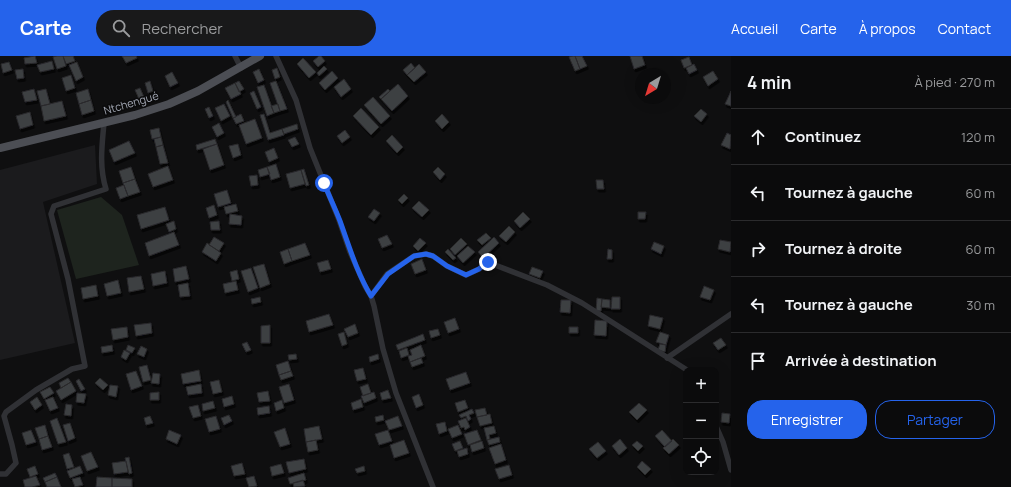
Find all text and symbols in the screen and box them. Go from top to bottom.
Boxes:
search box [96,10,376,46]
text: Carte [20,15,72,41]
icon: search [110,17,132,39]
text: Rechercher [142,18,223,39]
text: Accueil [731,19,778,38]
text: Carte [800,19,837,38]
text: À propos [859,19,916,38]
text: Contact [938,19,991,38]
north arrow [635,68,671,104]
text: 4 min [747,71,791,94]
text: À pied · 270 m [914,73,995,91]
street label: Ntchengué [102,87,161,118]
icon: ahead [747,126,769,148]
text: Continuez [785,126,861,147]
text: 120 m [961,128,995,146]
route start [315,174,333,192]
icon: left [747,182,769,204]
text: Tournez à gauche [785,182,913,203]
text: 60 m [965,184,995,202]
icon: right [747,238,769,260]
text: Tournez à droite [785,238,902,259]
text: 60 m [965,240,995,258]
route end [479,253,497,271]
icon: left [747,294,769,316]
text: Tournez à gauche [785,294,913,315]
text: 30 m [966,296,995,314]
icon: arrive [747,350,769,372]
text: Arrivée à destination [785,350,937,371]
map controls [683,367,719,475]
button: + [683,367,719,403]
button: Enregistrer [747,400,867,439]
button: Partager [875,400,995,439]
button: − [683,403,719,439]
button: locate [683,439,719,475]

